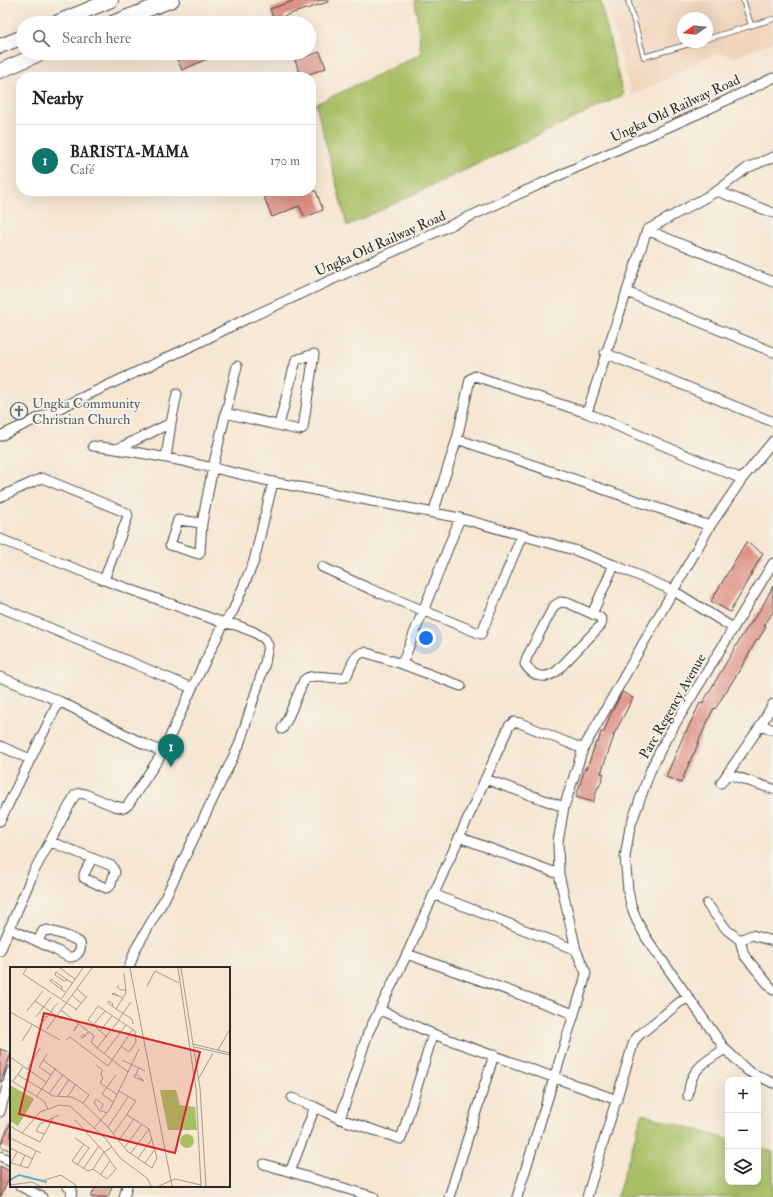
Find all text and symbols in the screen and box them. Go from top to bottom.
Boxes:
north arrow [677,12,713,48]
search box [16,16,316,60]
icon: search [30,27,52,49]
text: Search here [62,29,131,48]
street label: Ungka Old Railway Road [608,71,743,147]
text: Nearby [32,88,83,109]
text: BARISTA-MAMA [70,143,189,162]
text: 1 [43,153,47,169]
text: 170 m [270,153,300,169]
text: Café [70,162,94,178]
street label: Ungka Old Railway Road [312,207,449,281]
place label: Ungka Community Christian Church [32,395,141,428]
church icon: Ungka Community Christian Church [9,401,29,421]
your location [416,628,436,648]
street label: Parc Regency Avenue [635,651,710,762]
pin: 1 [158,734,184,767]
inset map [10,967,230,1187]
map controls [725,1077,761,1185]
button: + [725,1077,761,1113]
button: − [725,1113,761,1149]
button: layers [725,1149,761,1185]

